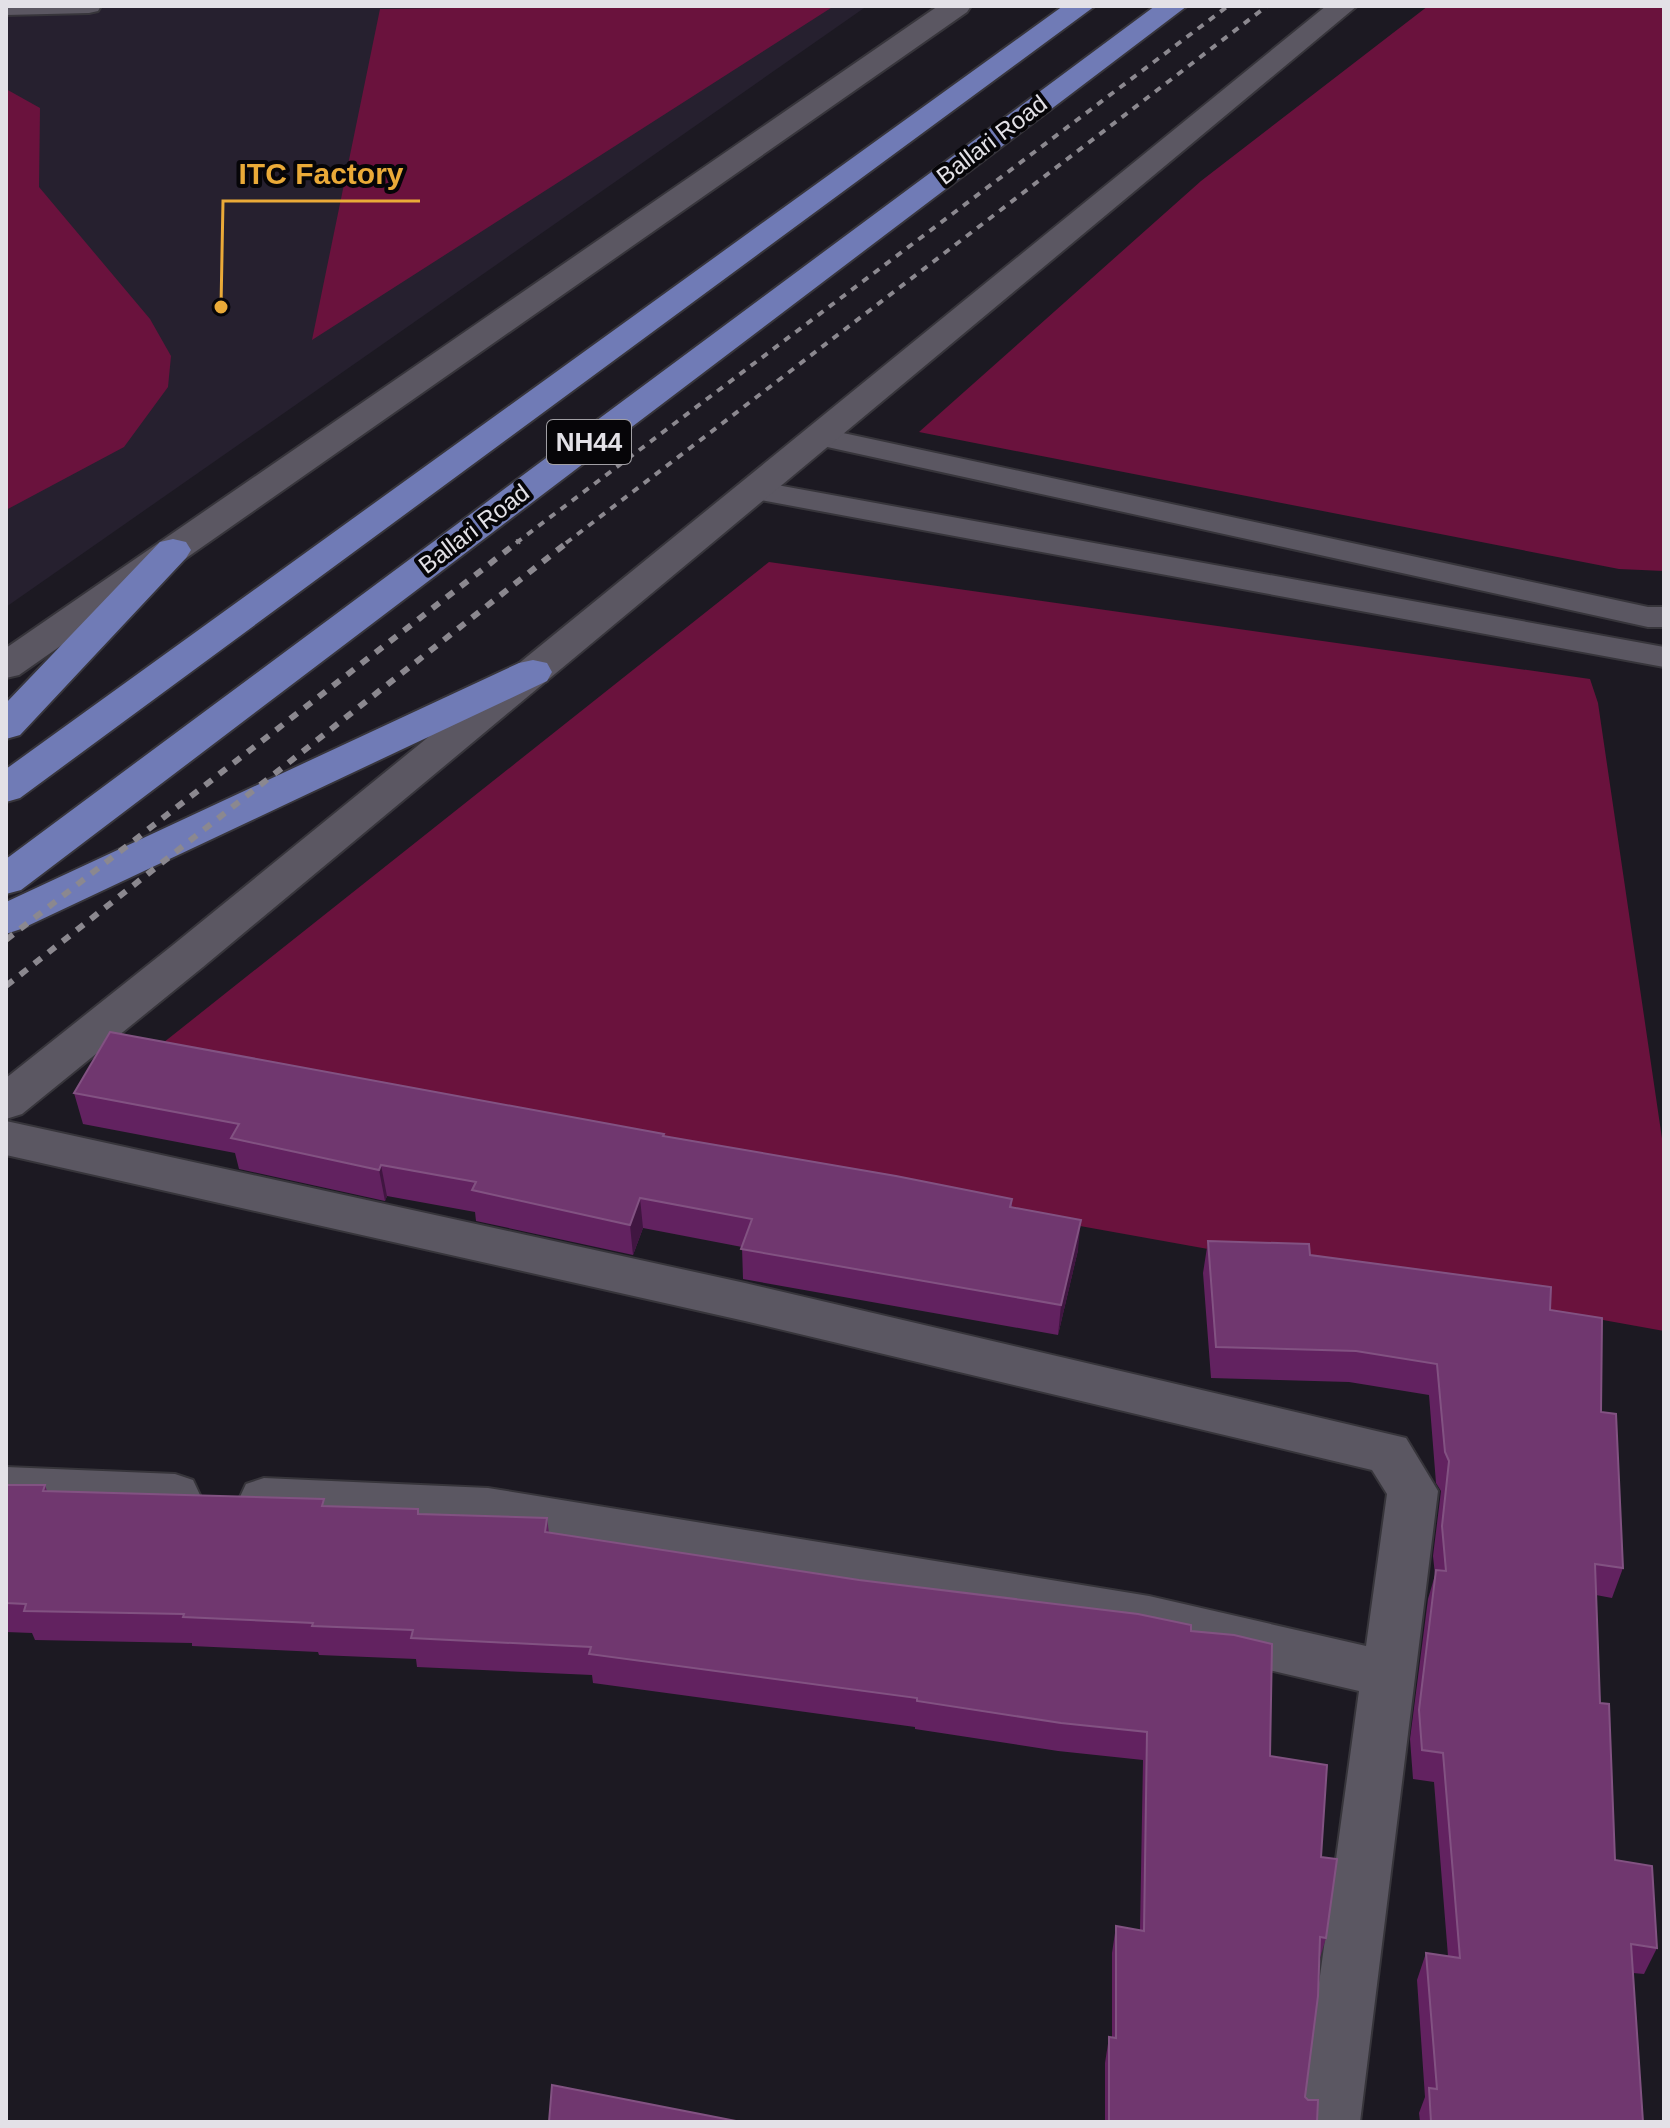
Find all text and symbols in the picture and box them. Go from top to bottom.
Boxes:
street label: Ballari Road [931,89,1052,190]
callout: ITC Factory [223,147,420,201]
text: ITC Factory [238,157,404,190]
road number: NH44 [547,420,631,464]
street label: Ballari Road [413,478,534,579]

